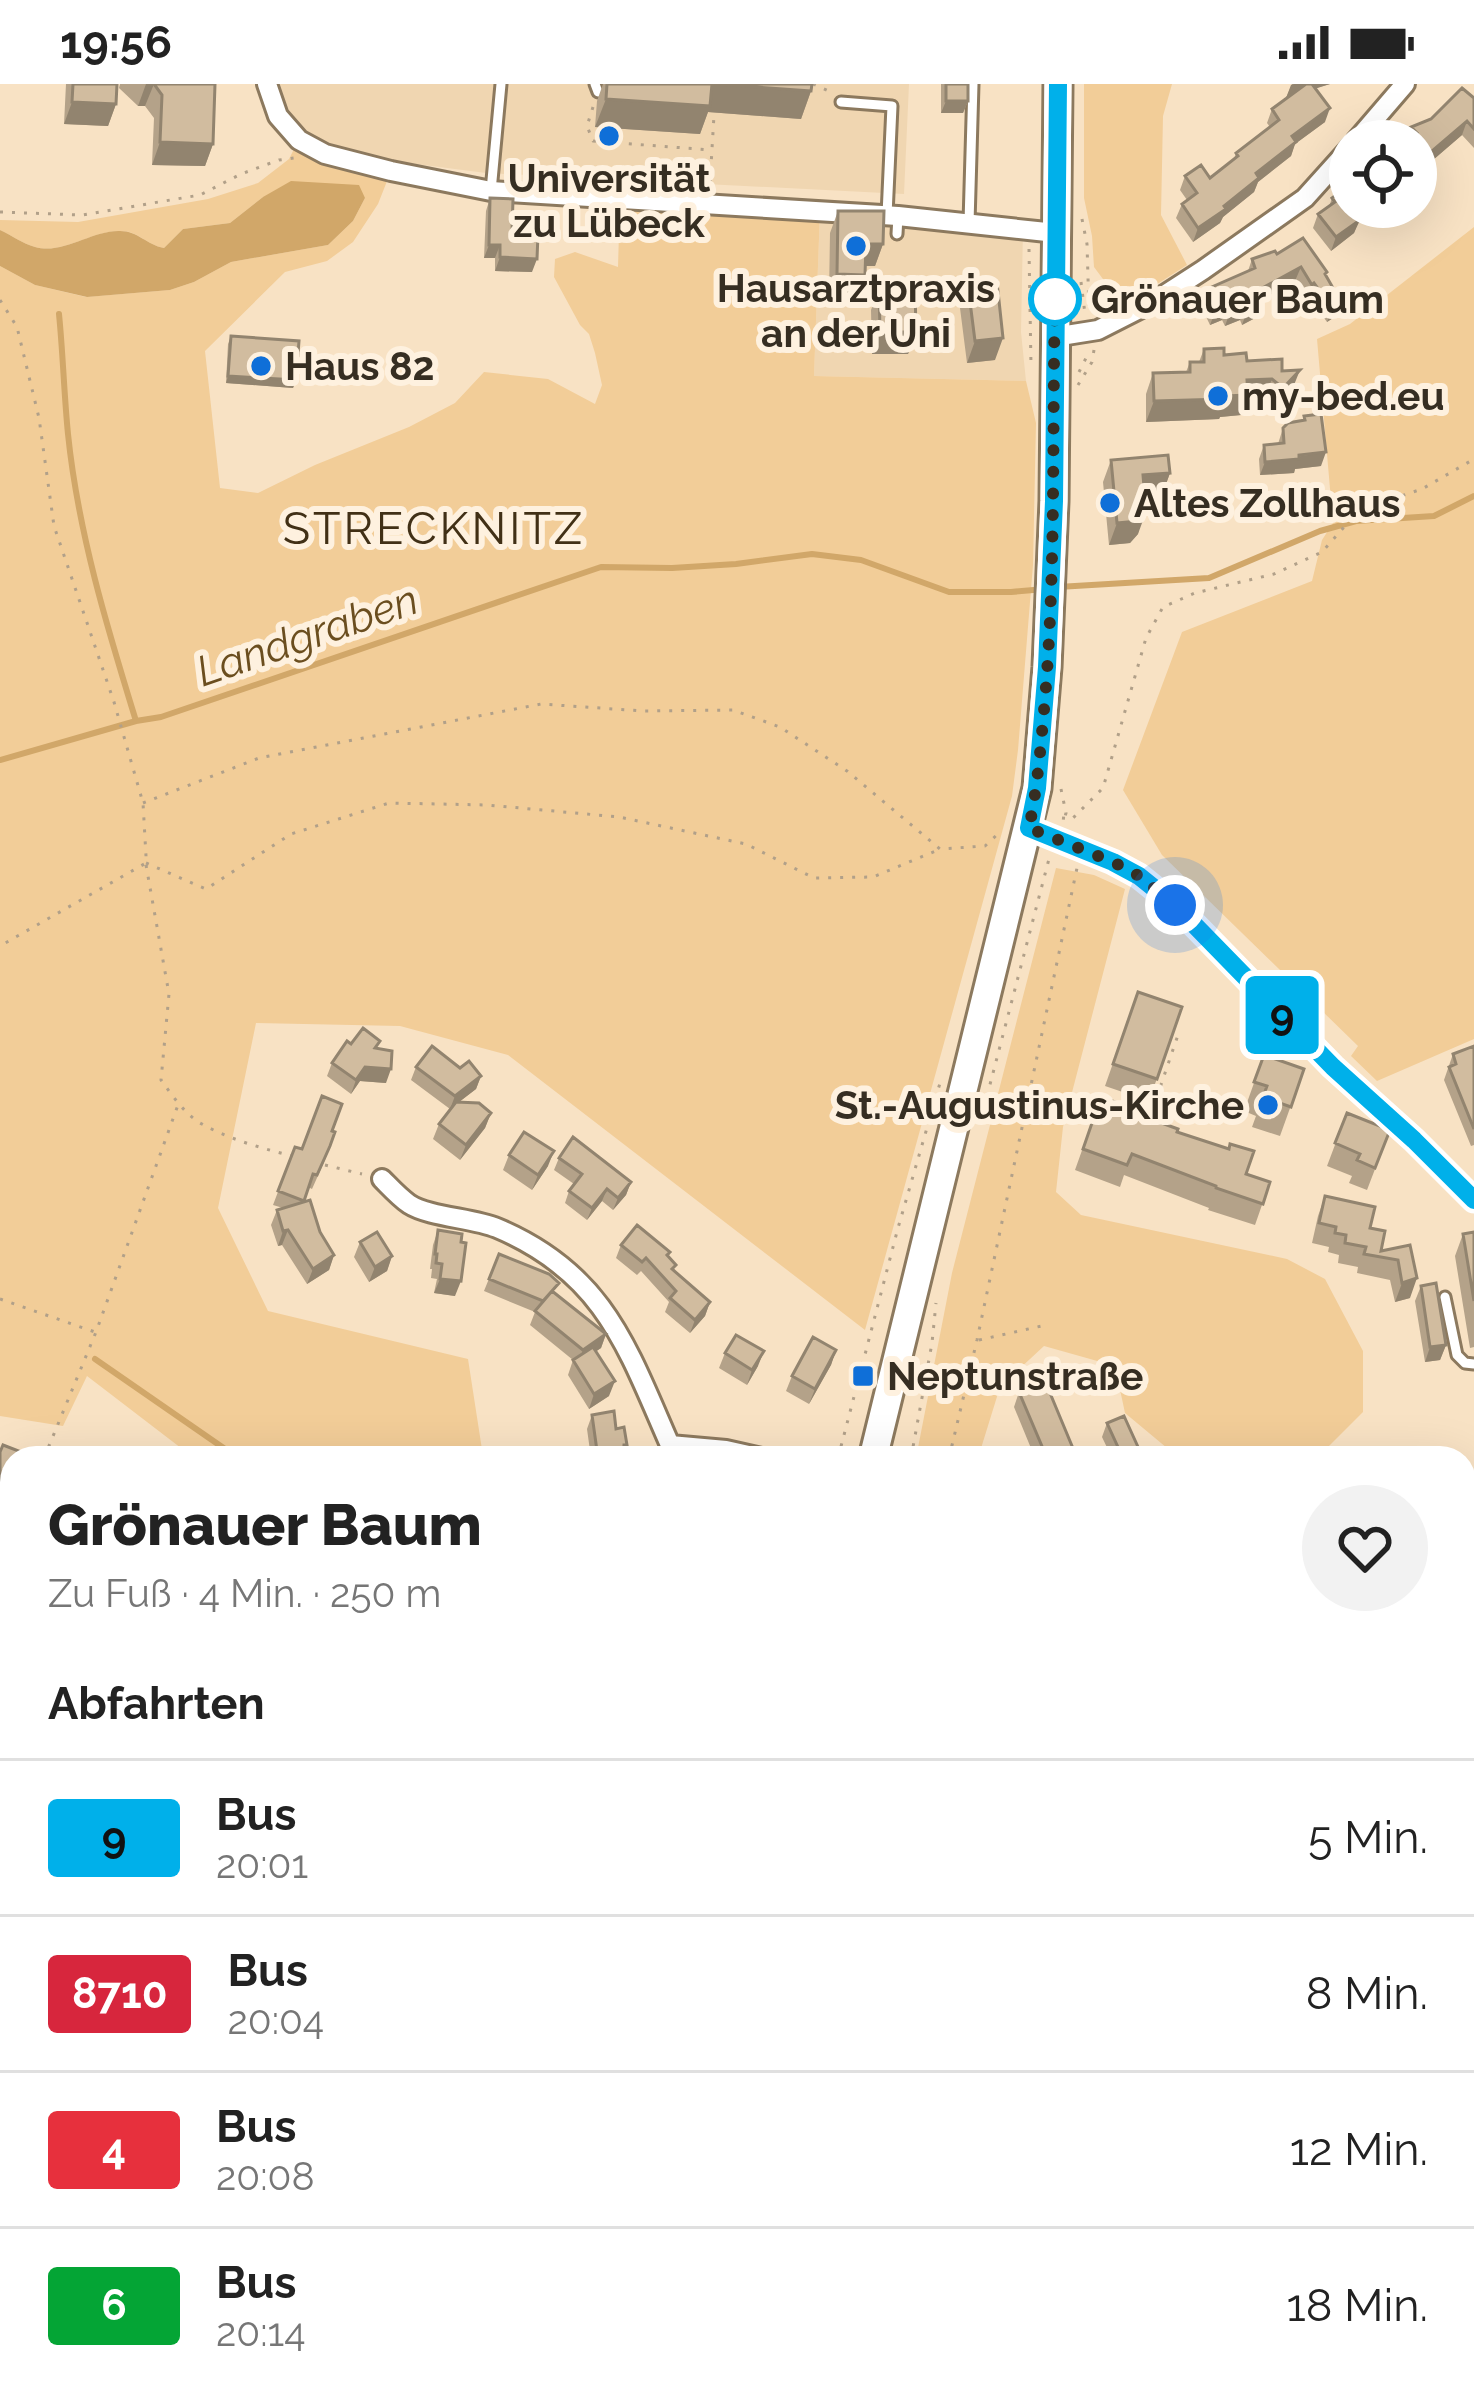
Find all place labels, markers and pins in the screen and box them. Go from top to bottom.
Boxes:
marker: Universität zu Lübeck [596,123,622,149]
place label: Universität zu Lübeck [508,155,711,246]
marker: Hausarztpraxis an der Uni [843,233,869,259]
place label: Hausarztpraxis an der Uni [717,265,995,356]
marker: Grönauer Baum [1030,274,1080,324]
place label: Grönauer Baum [1091,276,1384,322]
place label: Haus 82 [285,343,434,389]
marker: Haus 82 [248,353,274,379]
place label: my-bed.eu [1242,373,1445,419]
marker: my-bed.eu [1205,383,1231,409]
place label: Altes Zollhaus [1134,480,1401,526]
marker: Altes Zollhaus [1097,490,1123,516]
place label: St.-Augustinus-Kirche [835,1082,1244,1128]
marker: St.-Augustinus-Kirche [1255,1092,1281,1118]
place label: Neptunstraße [887,1353,1143,1399]
marker: Neptunstraße [850,1363,876,1389]

